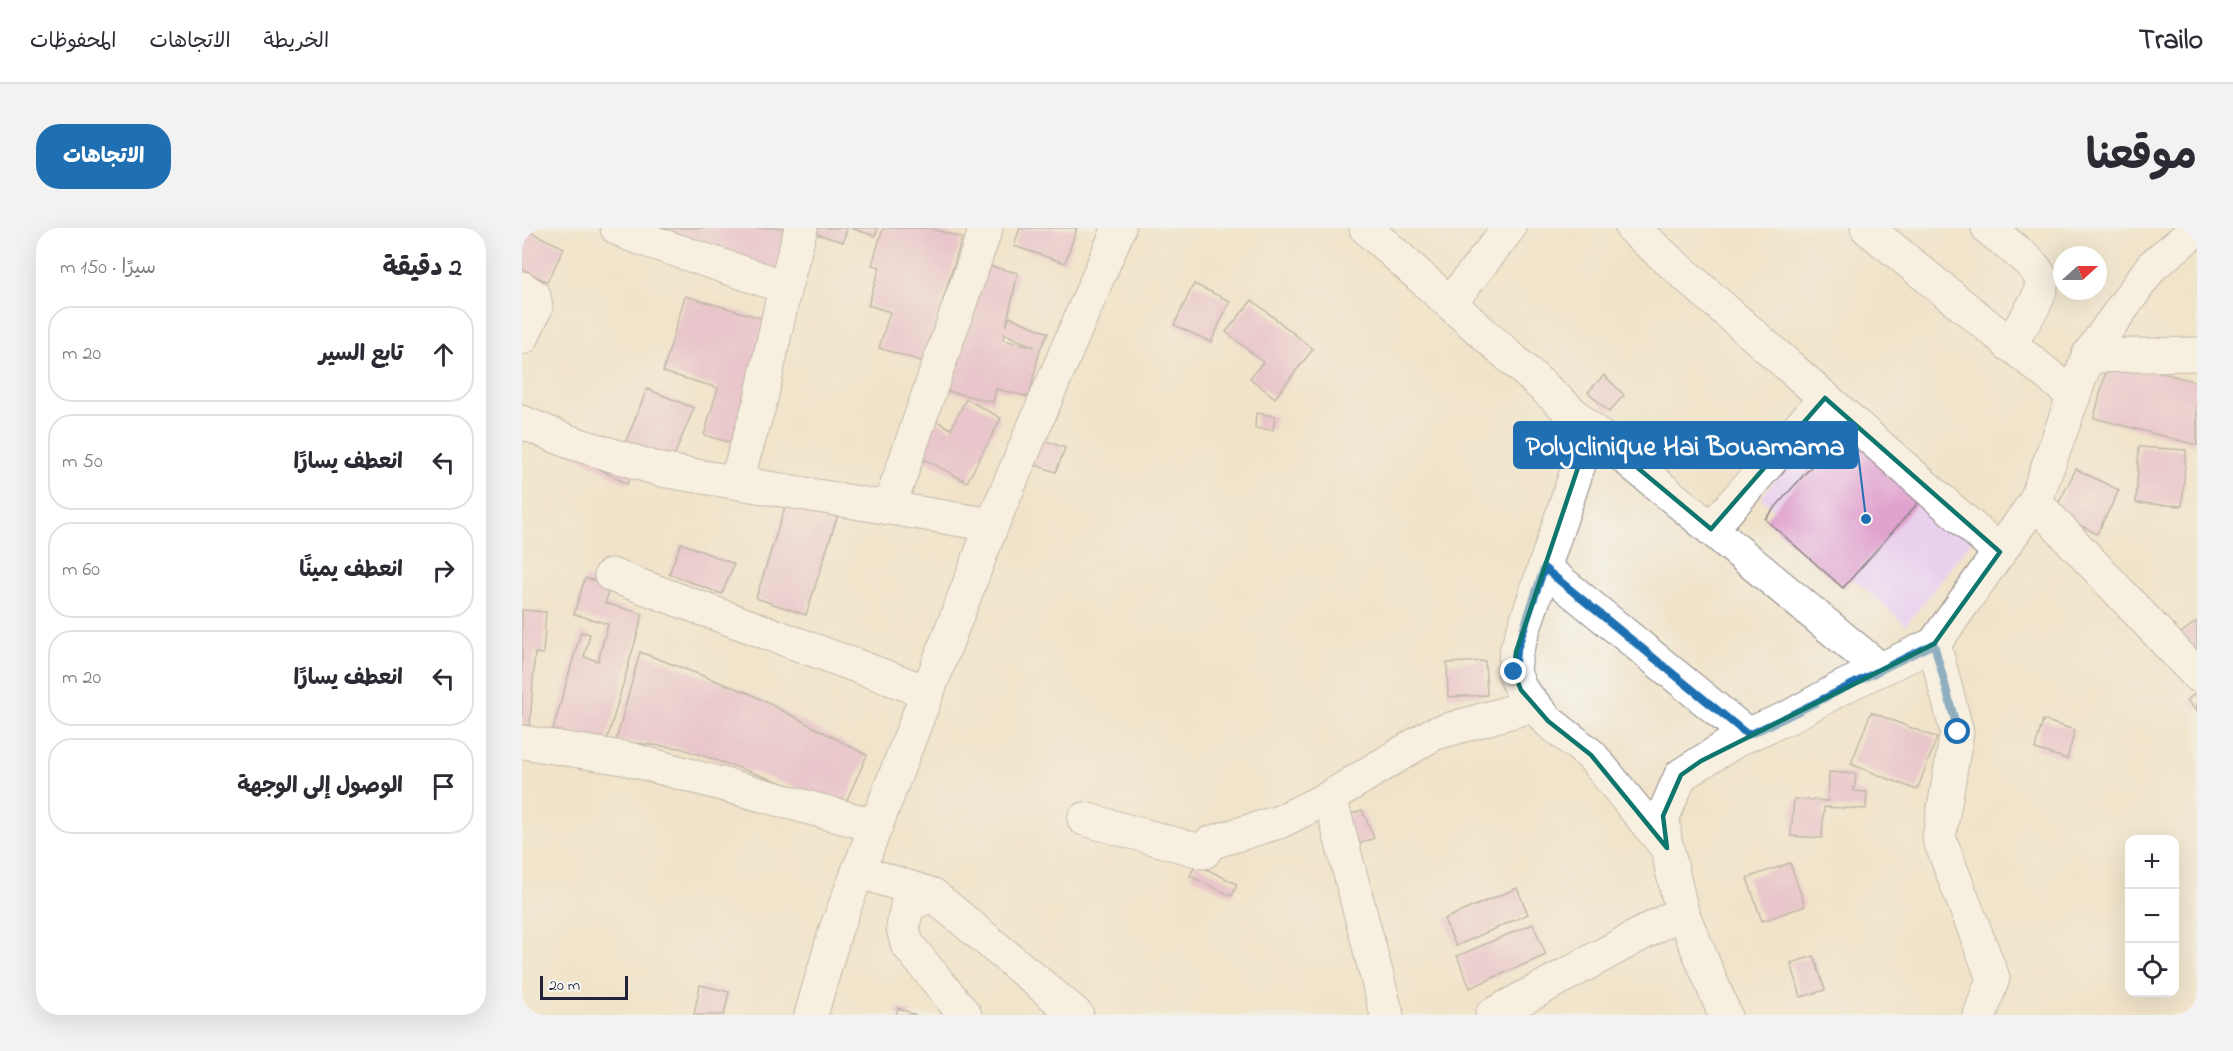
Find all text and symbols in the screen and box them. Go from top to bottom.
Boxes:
text: Trailo [2139,21,2203,62]
text: المحفوظات [30,27,116,57]
text: الاتجاهات [149,27,231,57]
text: الخريطة [264,27,329,57]
button: الاتجاهات [36,124,171,189]
text: موقعنا [2086,127,2197,188]
north arrow [2053,246,2107,300]
text: 2 دقيقة [383,250,462,288]
text: سيرًا · 150 m [60,254,156,283]
icon: ahead [427,338,460,371]
text: تابع السير [319,339,403,371]
text: 20 m [62,340,101,369]
callout: Polyclinique Hai Bouamama [1514,422,1857,468]
text: Polyclinique Hai Bouamama [1525,428,1845,469]
icon: left [427,446,460,479]
text: انعطف يسارًا [294,447,403,479]
text: 50 m [62,448,103,477]
icon: right [427,554,460,587]
text: انعطف يمينًا [299,555,403,587]
text: 60 m [62,556,100,585]
route end [1500,658,1526,684]
icon: left [427,662,460,695]
text: انعطف يسارًا [294,663,403,695]
text: 20 m [62,664,101,693]
route start [1944,718,1970,744]
icon: arrive [427,770,460,803]
text: الوصول إلى الوجهة [237,771,403,803]
map controls [2125,835,2179,997]
button: + [2125,835,2179,889]
button: − [2125,889,2179,943]
button: locate [2125,943,2179,997]
scale bar [540,973,628,1000]
text: 20 m [549,974,580,998]

